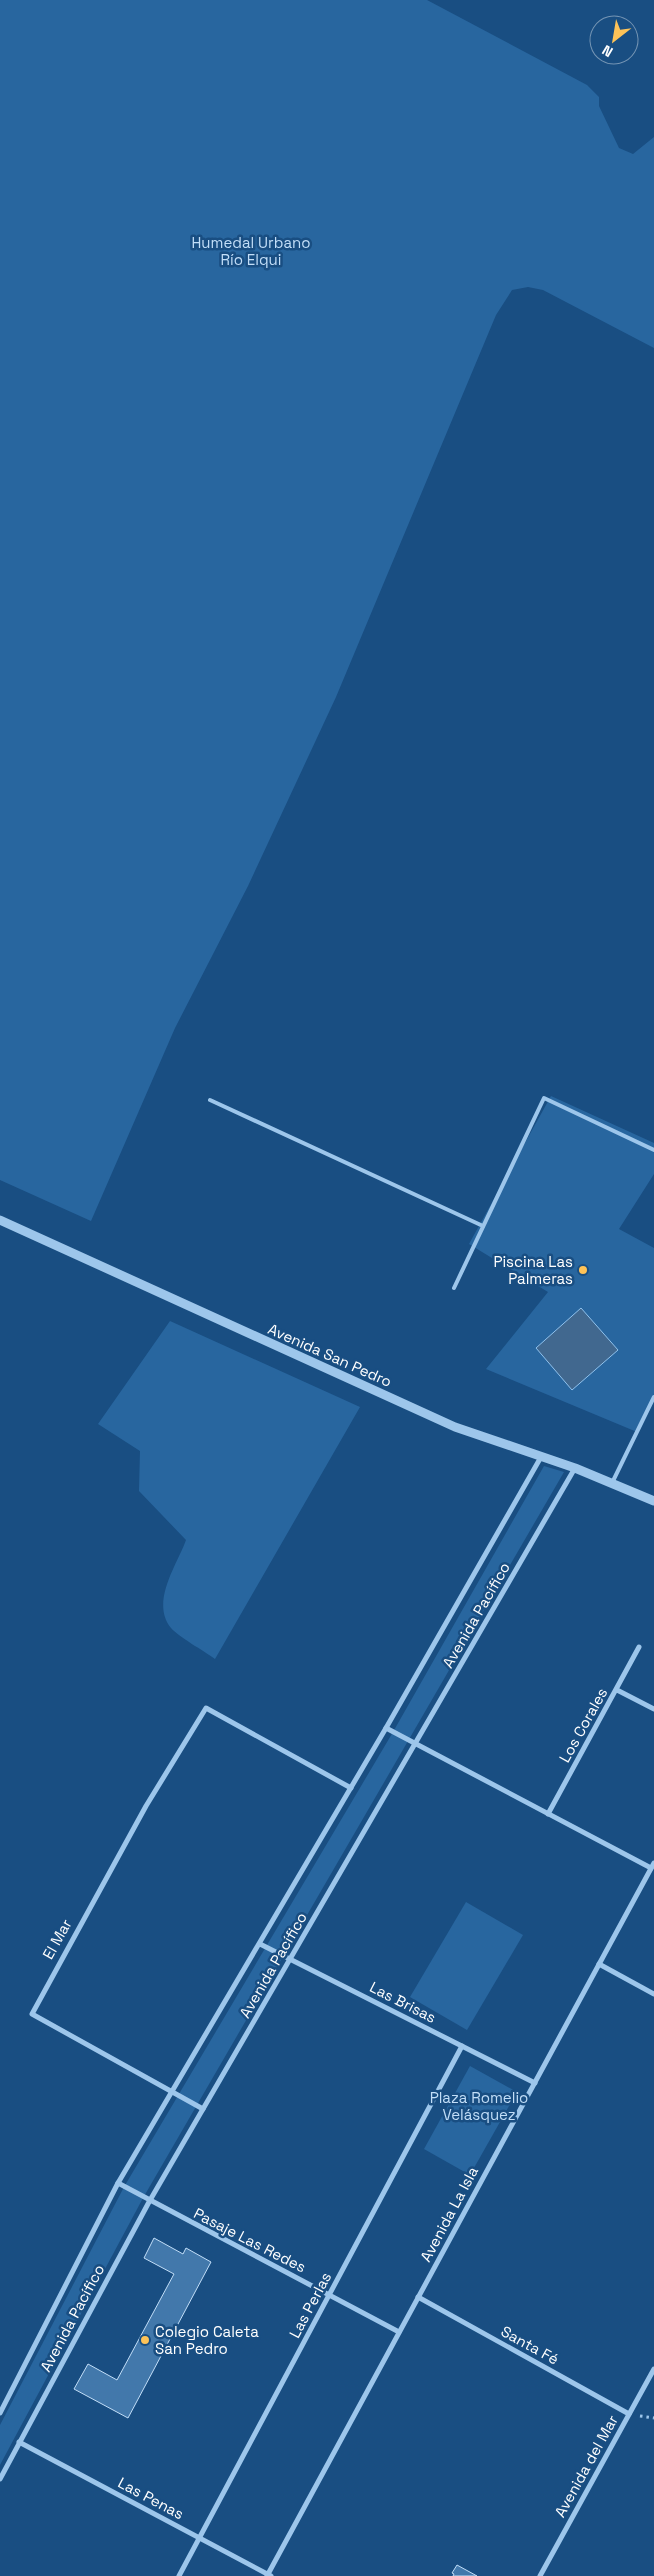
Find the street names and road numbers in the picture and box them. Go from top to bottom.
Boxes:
street label: Avenida San Pedro [265,1319,395,1391]
street label: Avenida Pacífico [438,1559,514,1671]
street label: Los Corales [555,1684,611,1766]
street label: Avenida Pacífico [235,1909,311,2021]
street label: El Mar [38,1915,76,1963]
street label: Las Brisas [367,1977,440,2027]
street label: Avenida La Isla [416,2163,482,2265]
street label: Pasaje Las Redes [191,2203,309,2277]
street label: Avenida Pacífico [36,2261,108,2375]
street label: Las Perlas [285,2269,335,2341]
street label: Santa Fé [498,2321,562,2369]
street label: Avenida del Mar [550,2411,622,2521]
street label: Las Penas [115,2473,187,2523]

